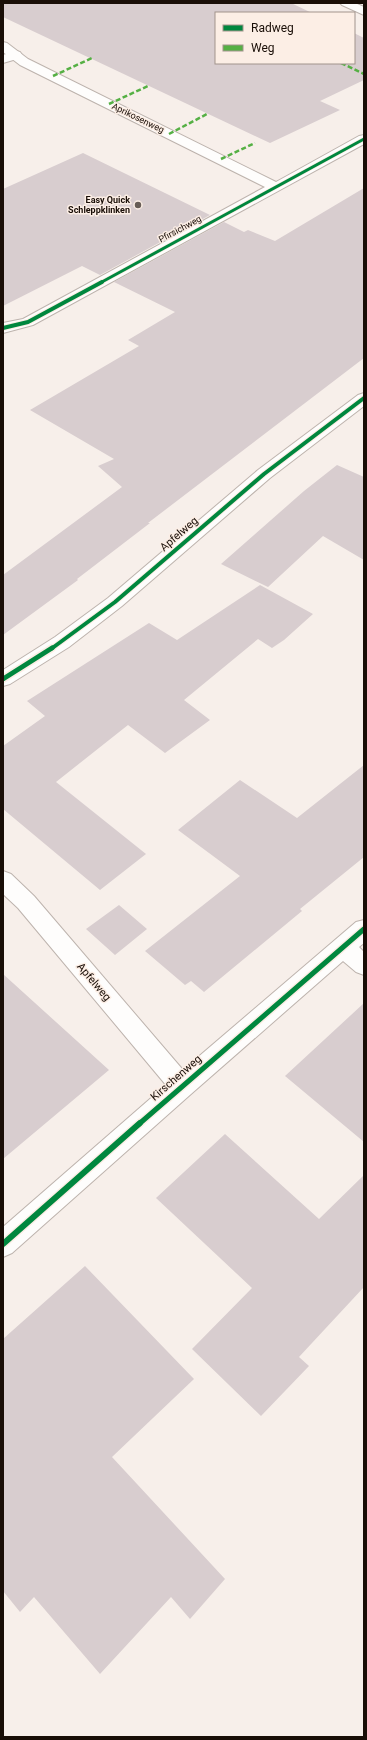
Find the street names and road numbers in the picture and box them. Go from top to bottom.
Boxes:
street label: Aprikosenweg [110,101,166,135]
street label: Pfirsichweg [157,214,203,244]
street label: Apfelweg [157,514,201,554]
street label: Apfelweg [74,960,114,1004]
street label: Kirschenweg [148,1052,204,1104]

